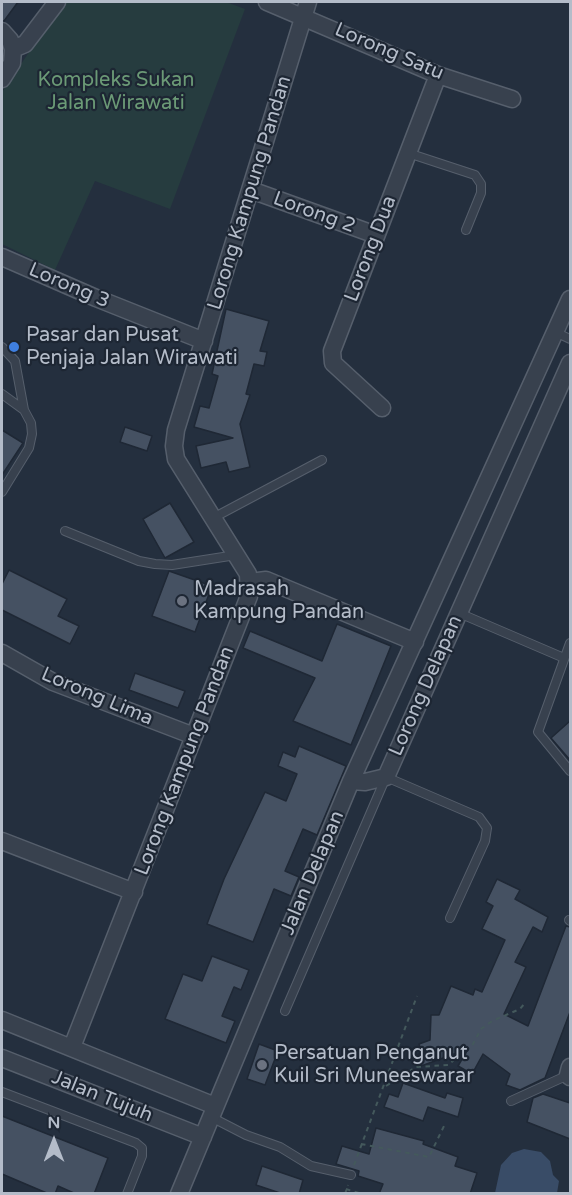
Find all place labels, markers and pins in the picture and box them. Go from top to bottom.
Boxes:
place label: Pasar dan Pusat Penjaja Jalan Wirawati [26,324,238,371]
marker: Pasar dan Pusat Penjaja Jalan Wirawati [7,340,21,354]
place label: Madrasah Kampung Pandan [194,578,364,625]
marker: Madrasah Kampung Pandan [175,594,189,608]
place label: Persatuan Penganut Kuil Sri Muneeswarar [274,1042,474,1089]
marker: Persatuan Penganut Kuil Sri Muneeswarar [255,1058,269,1072]

